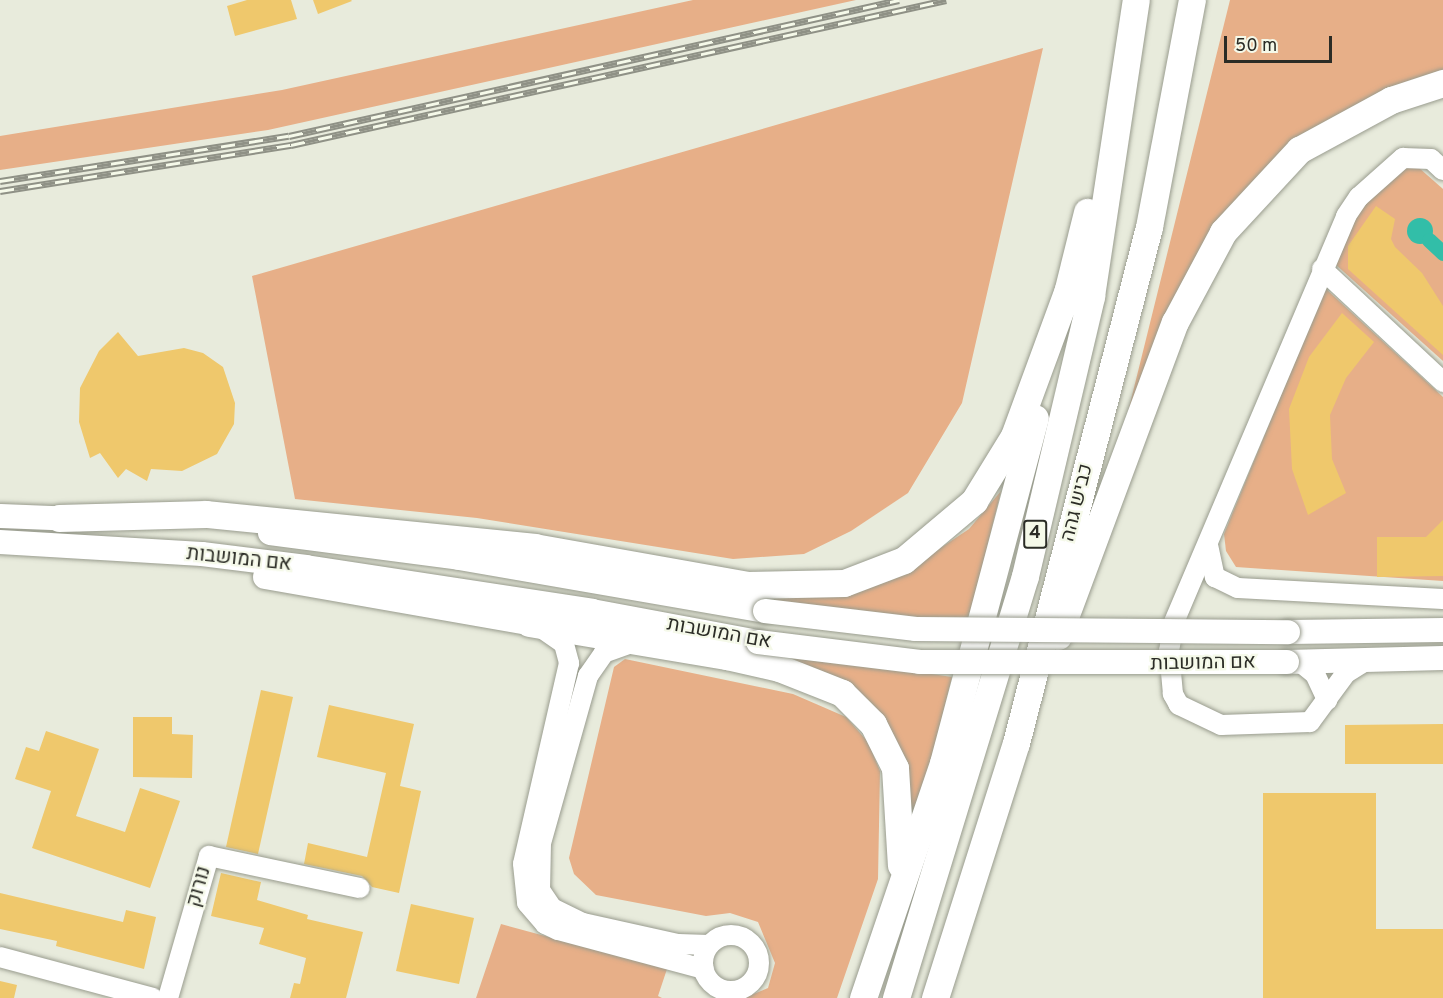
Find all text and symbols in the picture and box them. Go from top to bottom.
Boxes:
scale bar [1227,24,1335,62]
text: 50 m [1235,35,1277,58]
street label: כביש גהה [1057,462,1099,544]
road number: 4 [1023,519,1047,549]
street label: אם המושבות [185,543,293,577]
street label: אם המושבות [665,613,773,655]
street label: אם המושבות [1150,651,1256,677]
street label: נורוק [183,864,217,910]

